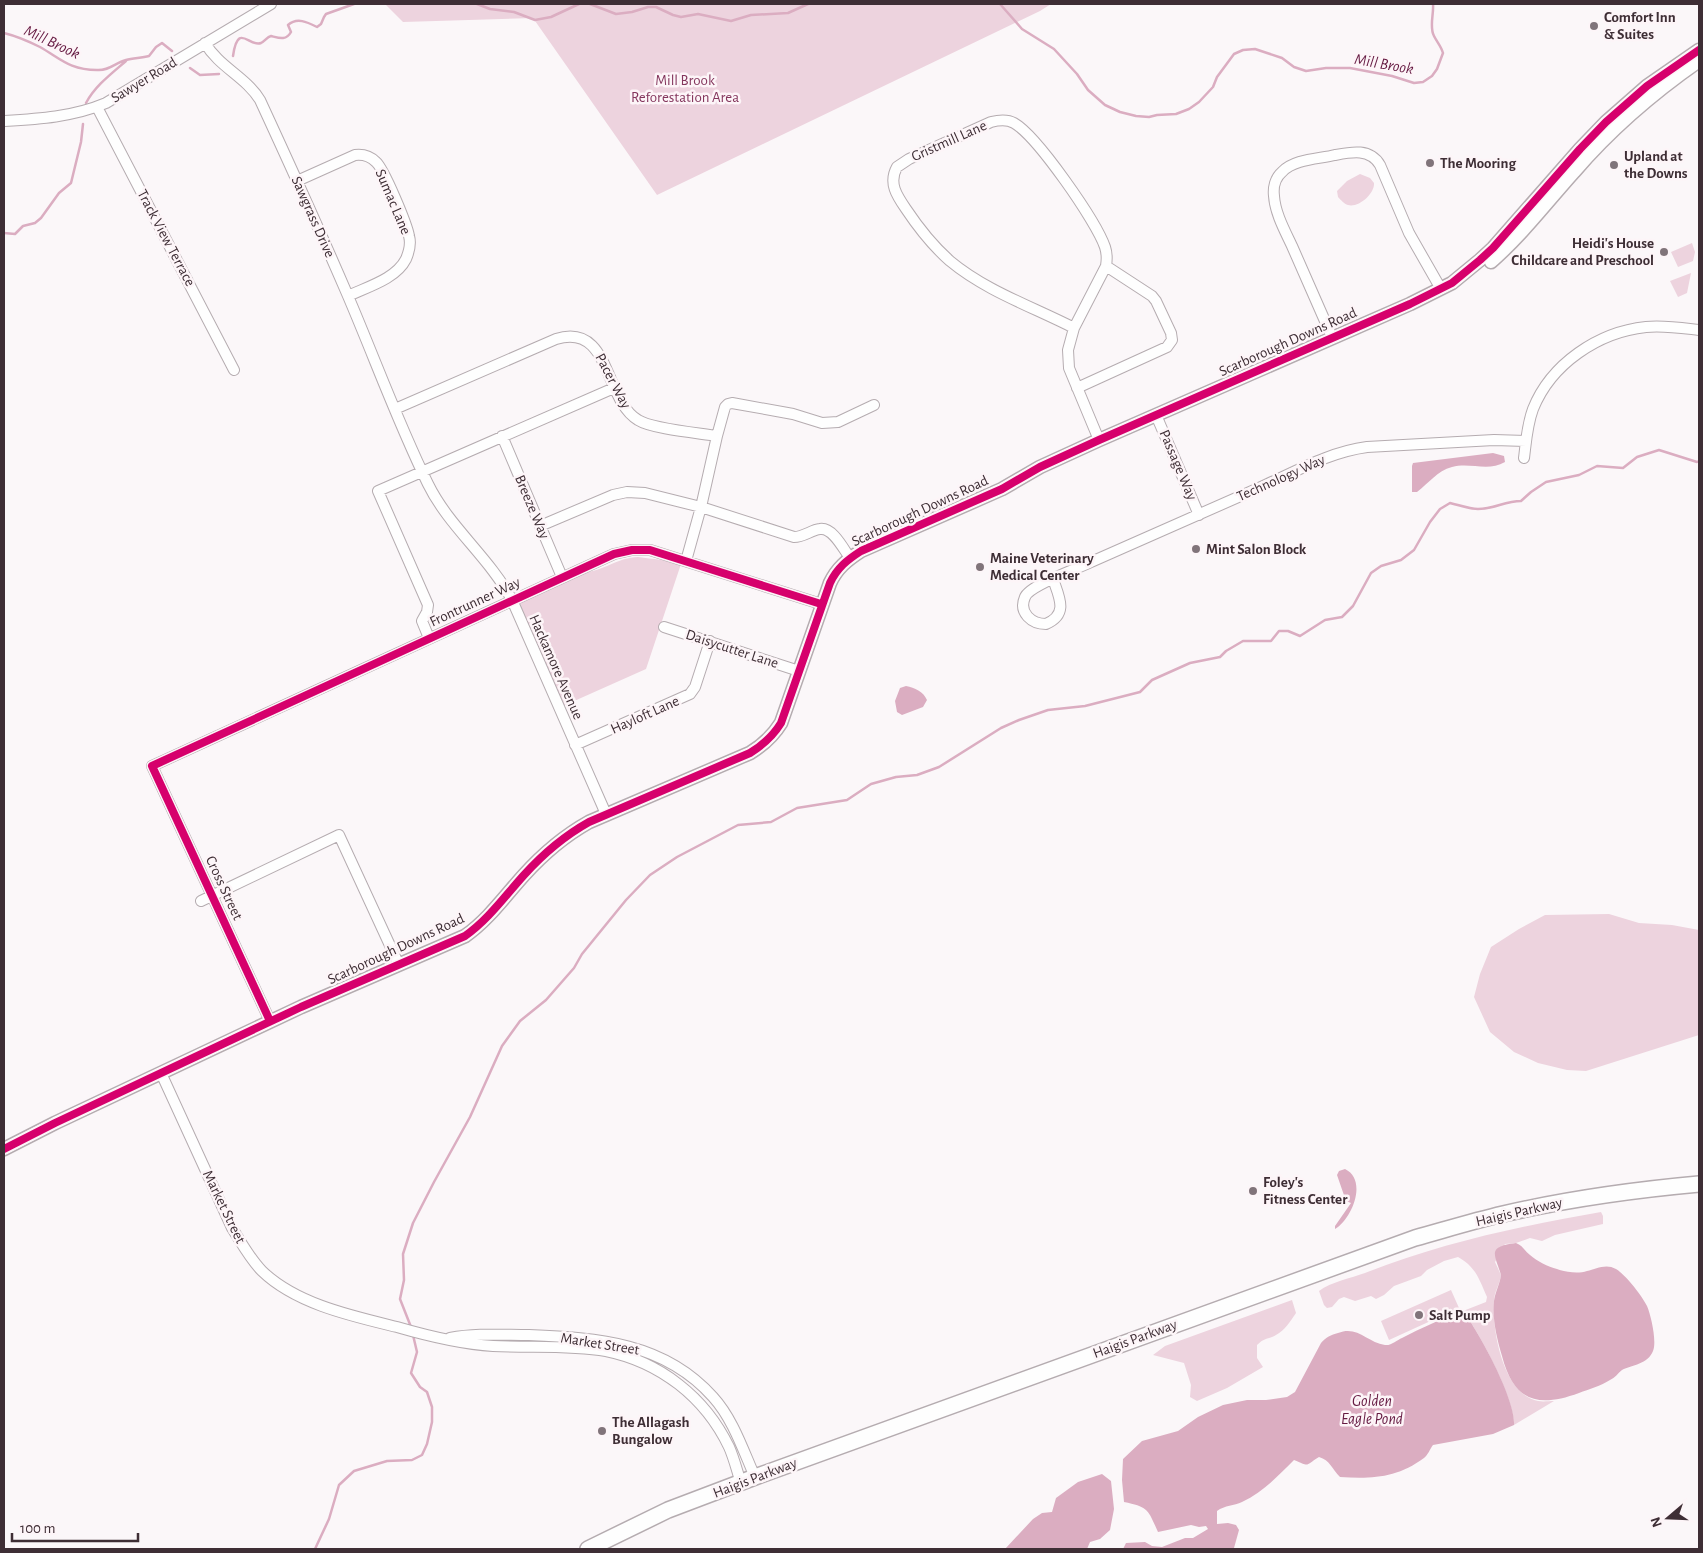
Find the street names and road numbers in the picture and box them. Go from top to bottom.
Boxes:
street label: Sawyer Road [108,54,180,105]
street label: Gristmill Lane [909,118,989,164]
street label: Sumac Lane [373,167,413,237]
street label: Sawgrass Drive [288,174,338,260]
street label: Track View Terrace [134,187,198,289]
street label: Scarborough Downs Road [1217,305,1359,379]
street label: Pacer Way [592,351,634,412]
street label: Passage Way [1156,428,1200,503]
street label: Technology Way [1235,452,1328,504]
street label: Breeze Way [512,473,552,542]
street label: Scarborough Downs Road [849,473,991,549]
street label: Frontrunner Way [427,574,523,630]
street label: Hackamore Avenue [526,612,586,722]
street label: Daisycutter Lane [684,627,780,671]
street label: Hayloft Lane [608,693,682,737]
street label: Cross Street [203,854,245,922]
street label: Scarborough Downs Road [325,911,467,987]
street label: Market Street [200,1168,248,1246]
street label: Haigis Parkway [1474,1195,1564,1229]
street label: Haigis Parkway [1091,1317,1180,1361]
street label: Market Street [560,1330,641,1358]
street label: Haigis Parkway [711,1455,799,1501]

